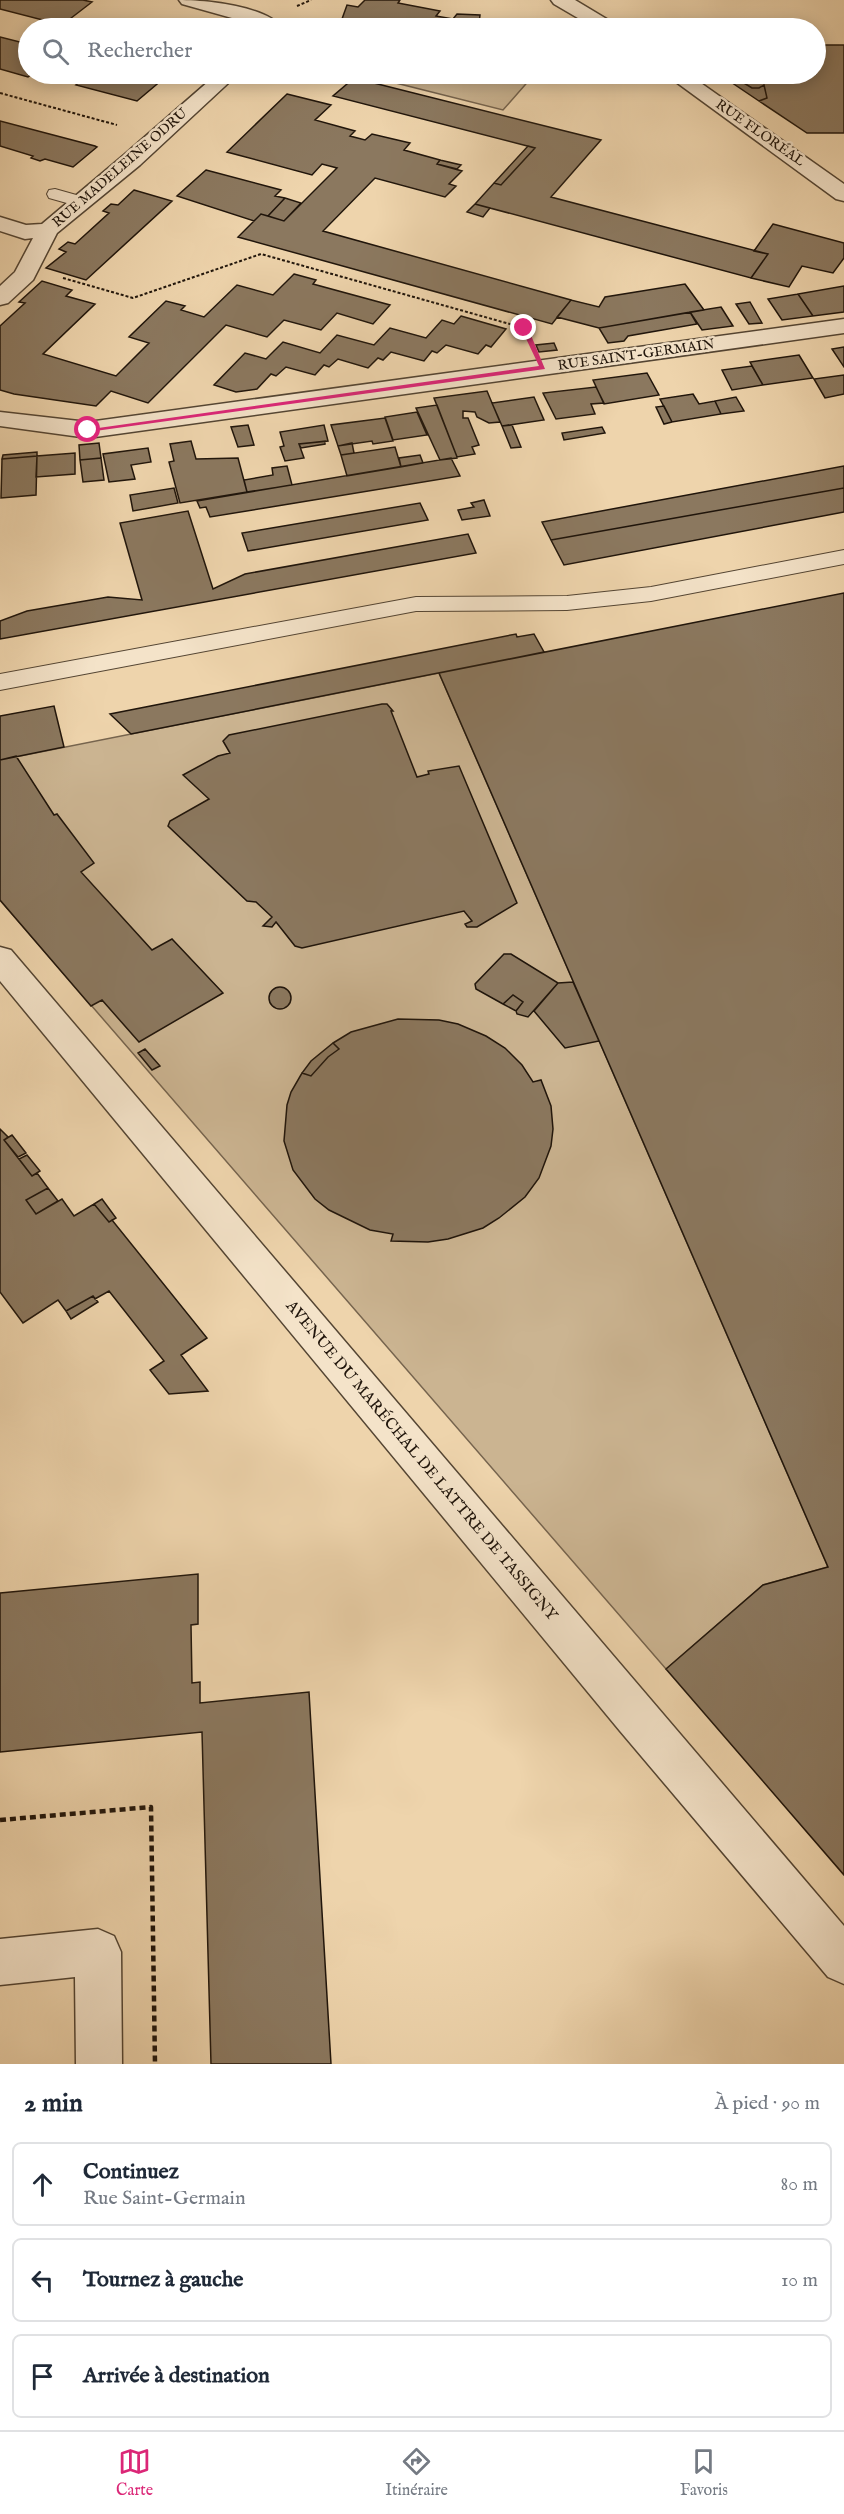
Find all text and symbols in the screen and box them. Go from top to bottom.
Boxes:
search box [18,18,826,84]
icon: search [39,35,72,68]
text: Rechercher [87,37,192,65]
street label: RUE FLORÉAL [712,95,809,170]
street label: RUE MADELEINE ODRU [49,104,191,232]
route end [510,314,536,340]
street label: RUE SAINT-GERMAIN [556,335,716,375]
route start [74,416,100,442]
street label: AVENUE DU MARÉCHAL DE LATTRE DE TASSIGNY [280,1295,563,1626]
text: 2 min [24,2087,83,2120]
text: À pied · 90 m [715,2091,820,2116]
text: Continuez [83,2158,179,2186]
icon: ahead [26,2168,59,2201]
text: 80 m [781,2172,818,2197]
text: Rue Saint-Germain [83,2186,246,2211]
icon: left [26,2264,59,2297]
text: Tournez à gauche [83,2266,243,2294]
text: 10 m [781,2268,818,2293]
icon: arrive [26,2360,59,2393]
text: Arrivée à destination [83,2362,270,2390]
tab: Carte [116,2445,153,2501]
tab: Itinéraire [385,2445,448,2501]
tab: Favoris [680,2445,728,2501]

